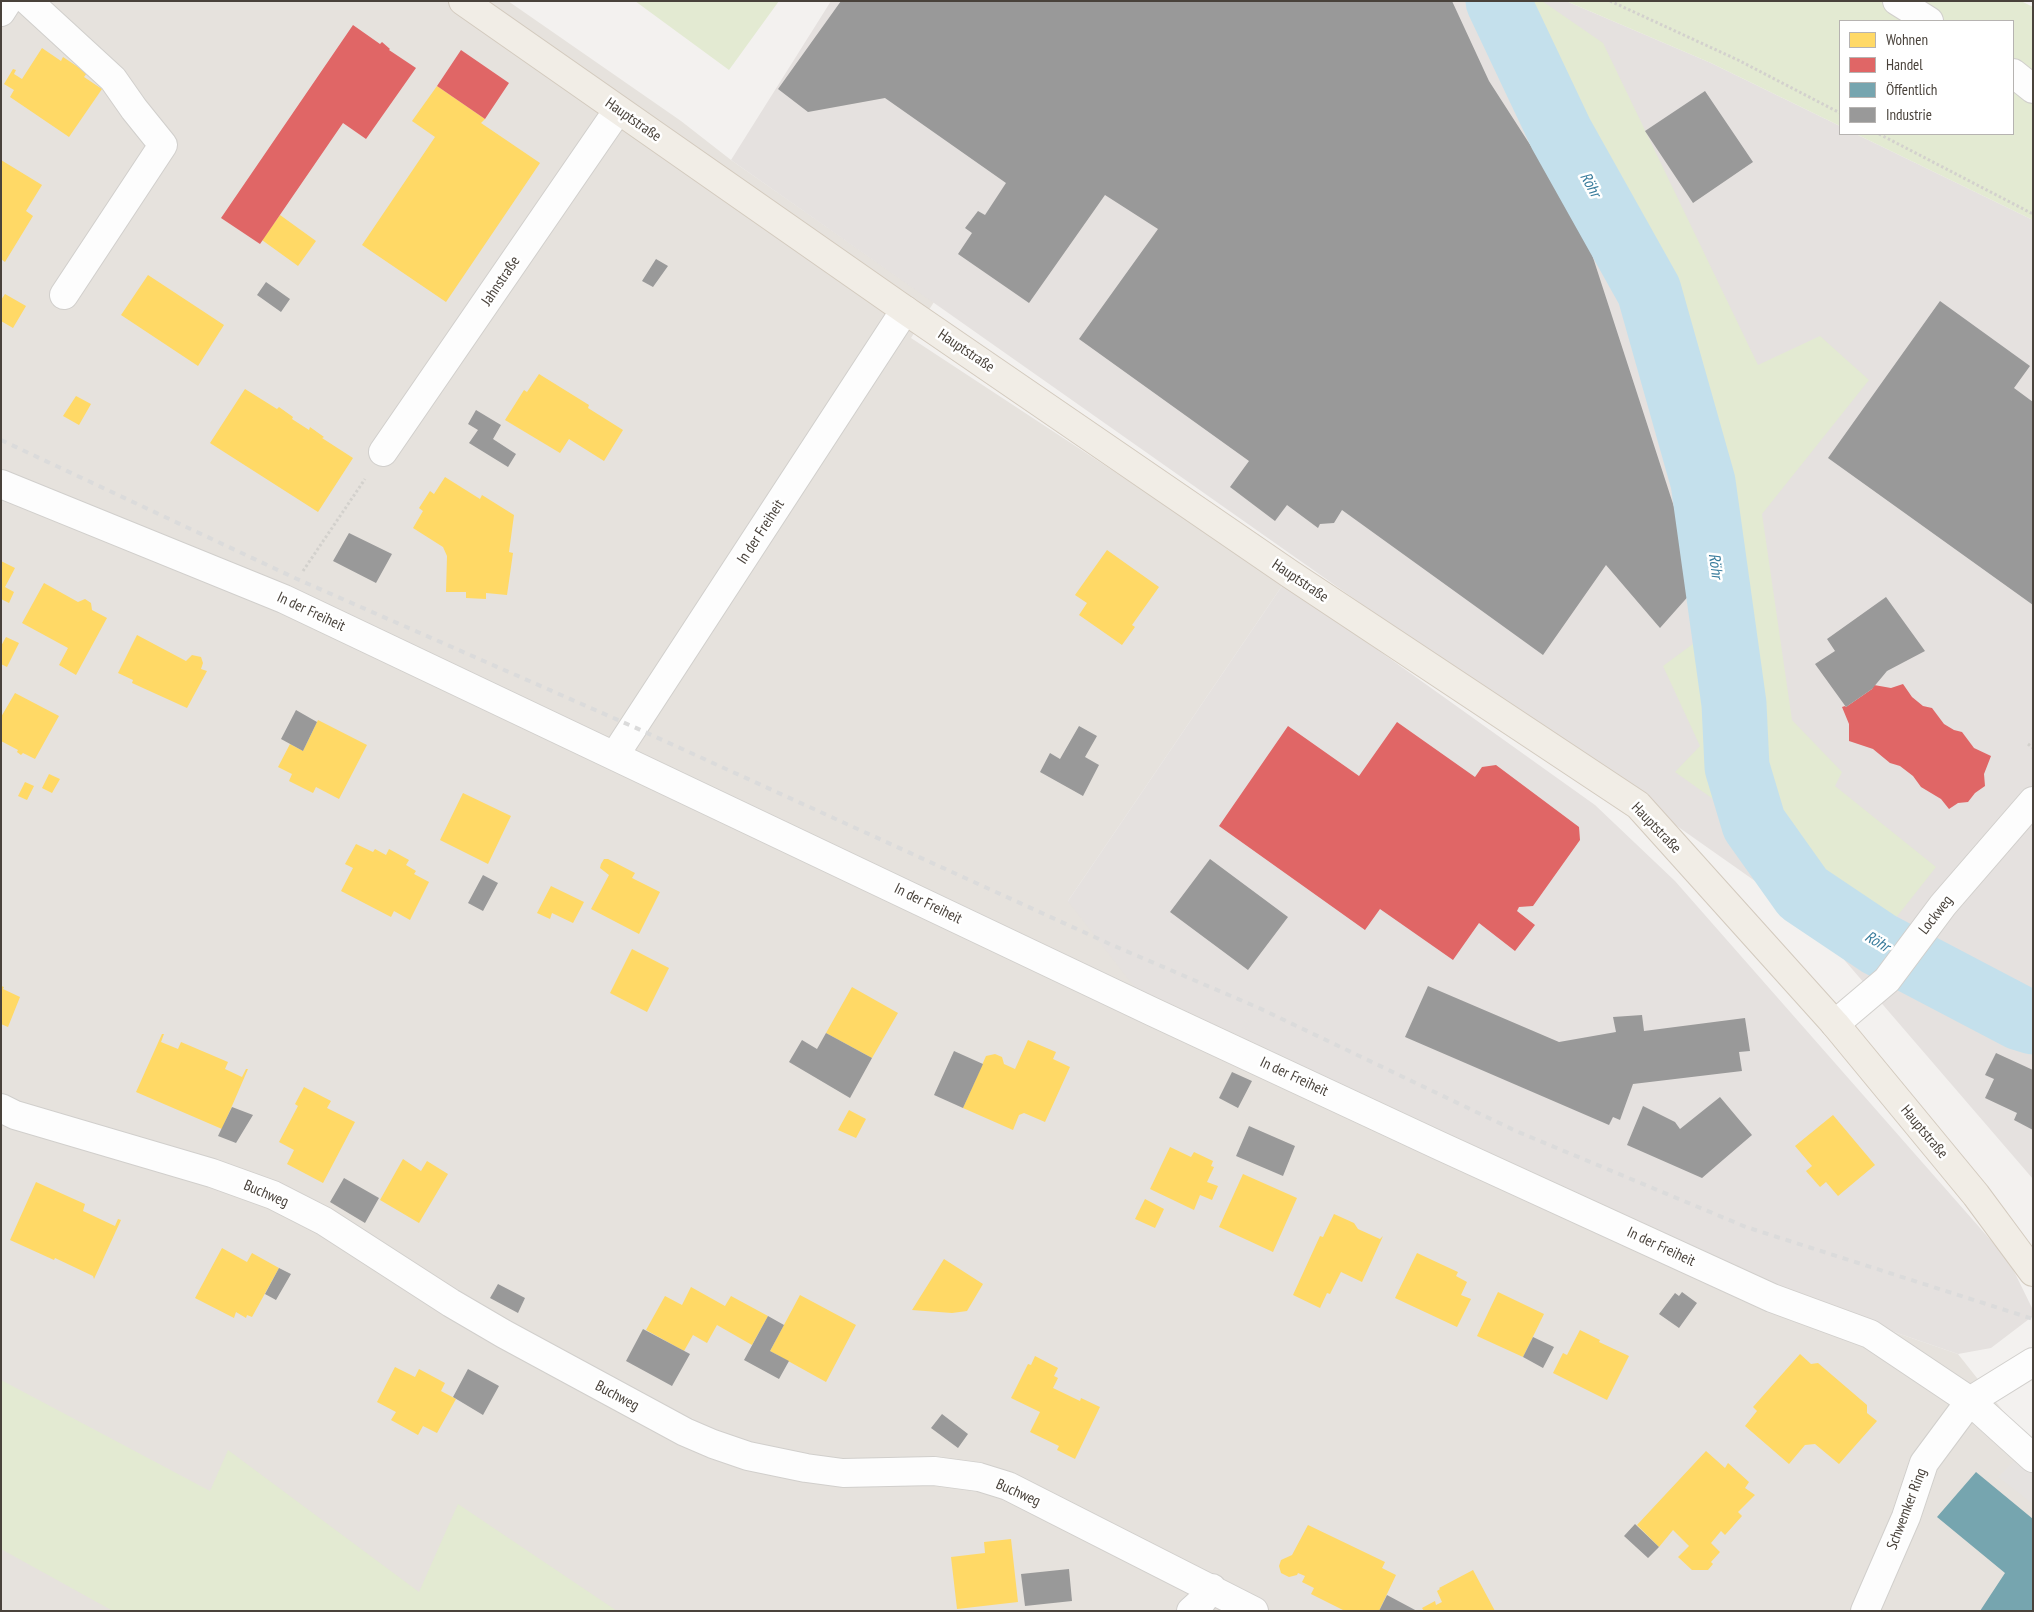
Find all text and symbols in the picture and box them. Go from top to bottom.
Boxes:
legend [1839,20,2014,135]
text: Wohnen [1886,30,1928,49]
text: Handel [1886,55,1923,74]
text: Öffentlich [1886,80,1937,99]
street label: Hauptstraße [602,94,664,146]
text: Industrie [1886,105,1932,124]
water label: Röhr [1575,169,1605,201]
street label: Jahnstraße [478,253,524,309]
street label: Hauptstraße [934,326,998,376]
street label: In der Freiheit [734,496,788,568]
water label: Röhr [1704,552,1726,580]
street label: Hauptstraße [1268,556,1332,606]
street label: In der Freiheit [274,588,348,636]
street label: Hauptstraße [1627,799,1685,857]
street label: In der Freiheit [891,880,965,928]
street label: Lockweg [1915,892,1957,938]
water label: Röhr [1861,927,1893,957]
street label: In der Freiheit [1257,1053,1331,1101]
street label: Hauptstraße [1897,1102,1951,1162]
street label: Buchweg [241,1177,291,1211]
street label: In der Freiheit [1624,1223,1698,1271]
street label: Buchweg [592,1377,642,1415]
street label: Schwemker Ring [1883,1466,1931,1552]
street label: Buchweg [993,1475,1043,1511]

